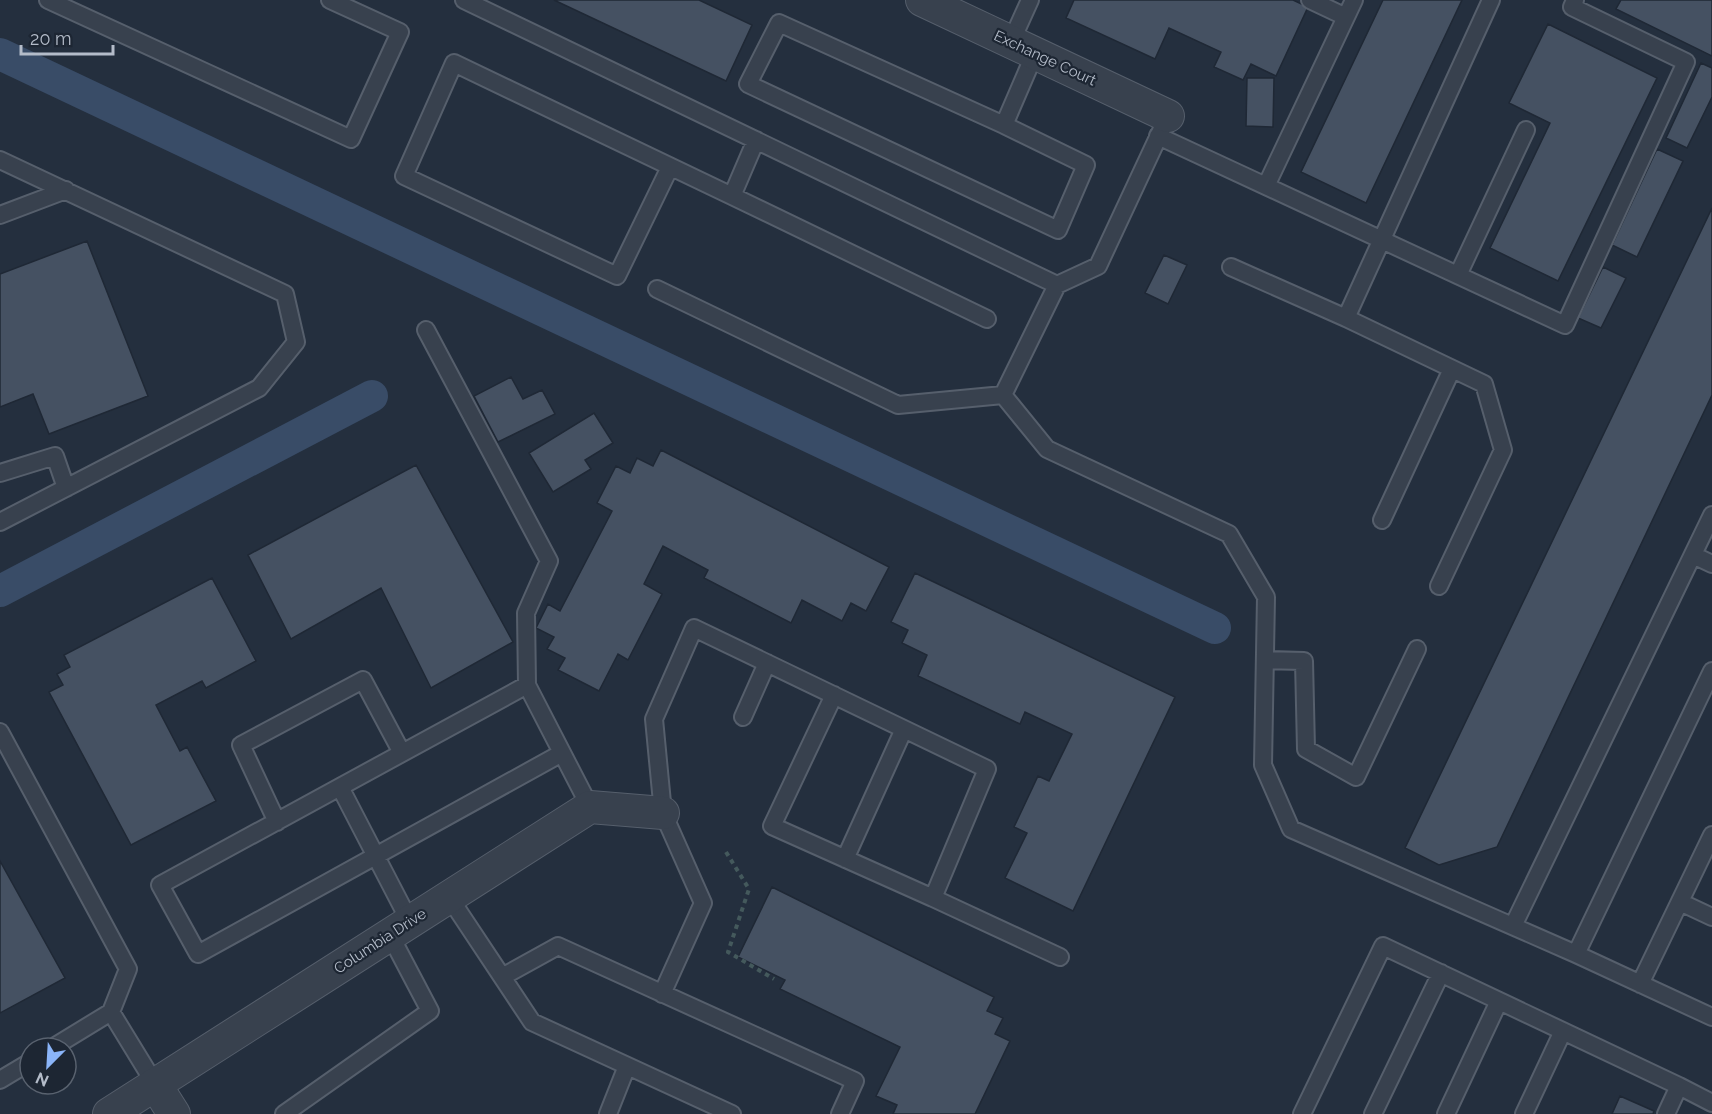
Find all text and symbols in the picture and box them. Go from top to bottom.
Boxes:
scale bar [21,18,112,56]
street label: Exchange Court [991,26,1099,90]
text: 20 m [30,28,72,49]
street label: Columbia Drive [331,904,430,977]
north arrow [18,1036,78,1096]
text: N [33,1068,52,1090]

